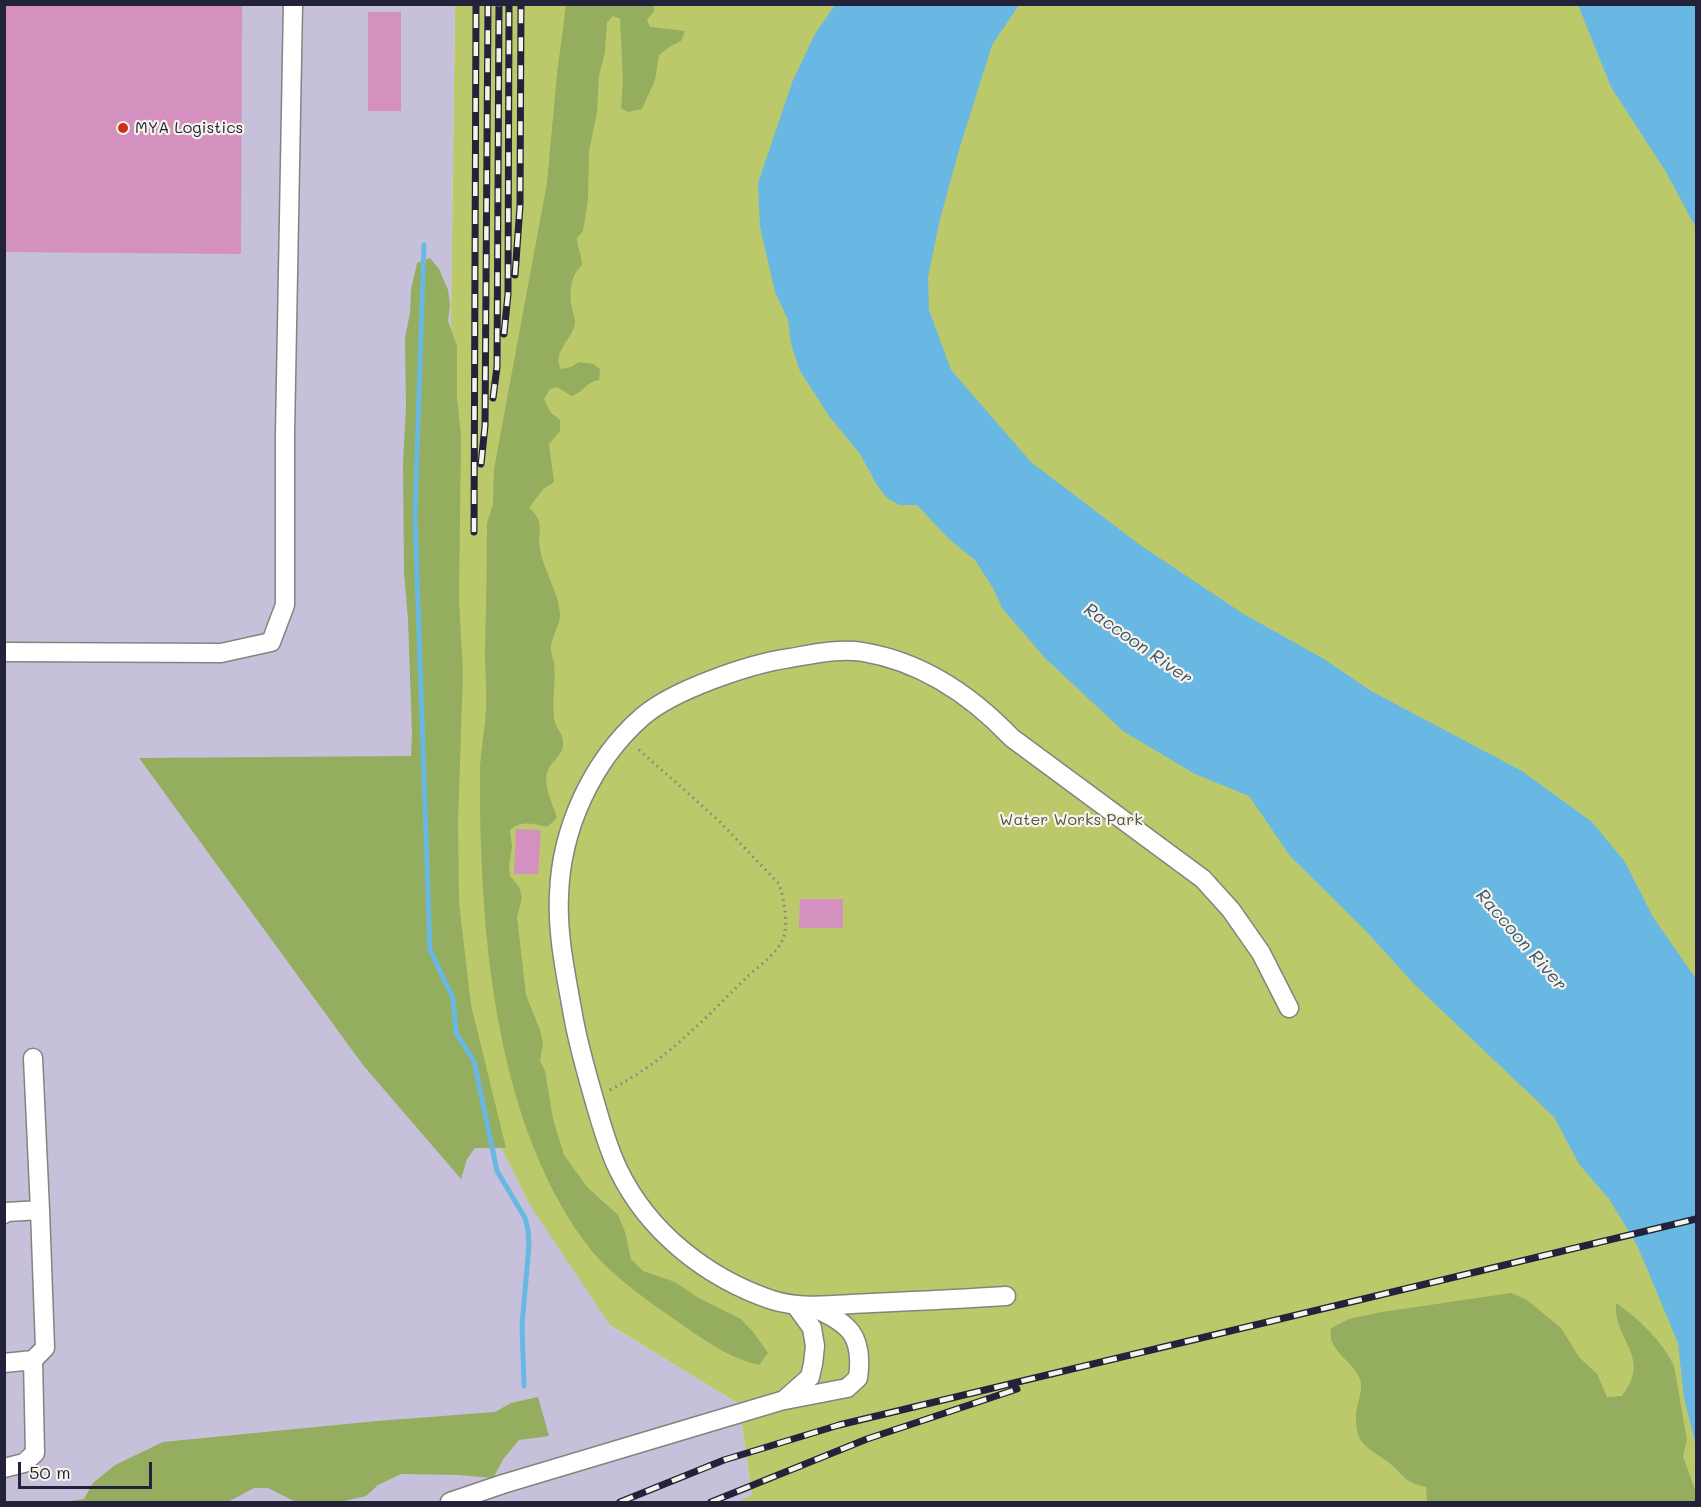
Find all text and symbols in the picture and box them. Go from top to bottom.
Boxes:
place label: MYA Logistics [135,118,243,138]
marker: MYA Logistics [116,121,130,135]
water label: Raccoon River [1079,599,1197,689]
park label: Water Works Park [999,810,1143,830]
water label: Raccoon River [1471,885,1571,995]
scale bar [21,1450,154,1488]
text: 50 m [29,1460,71,1484]

